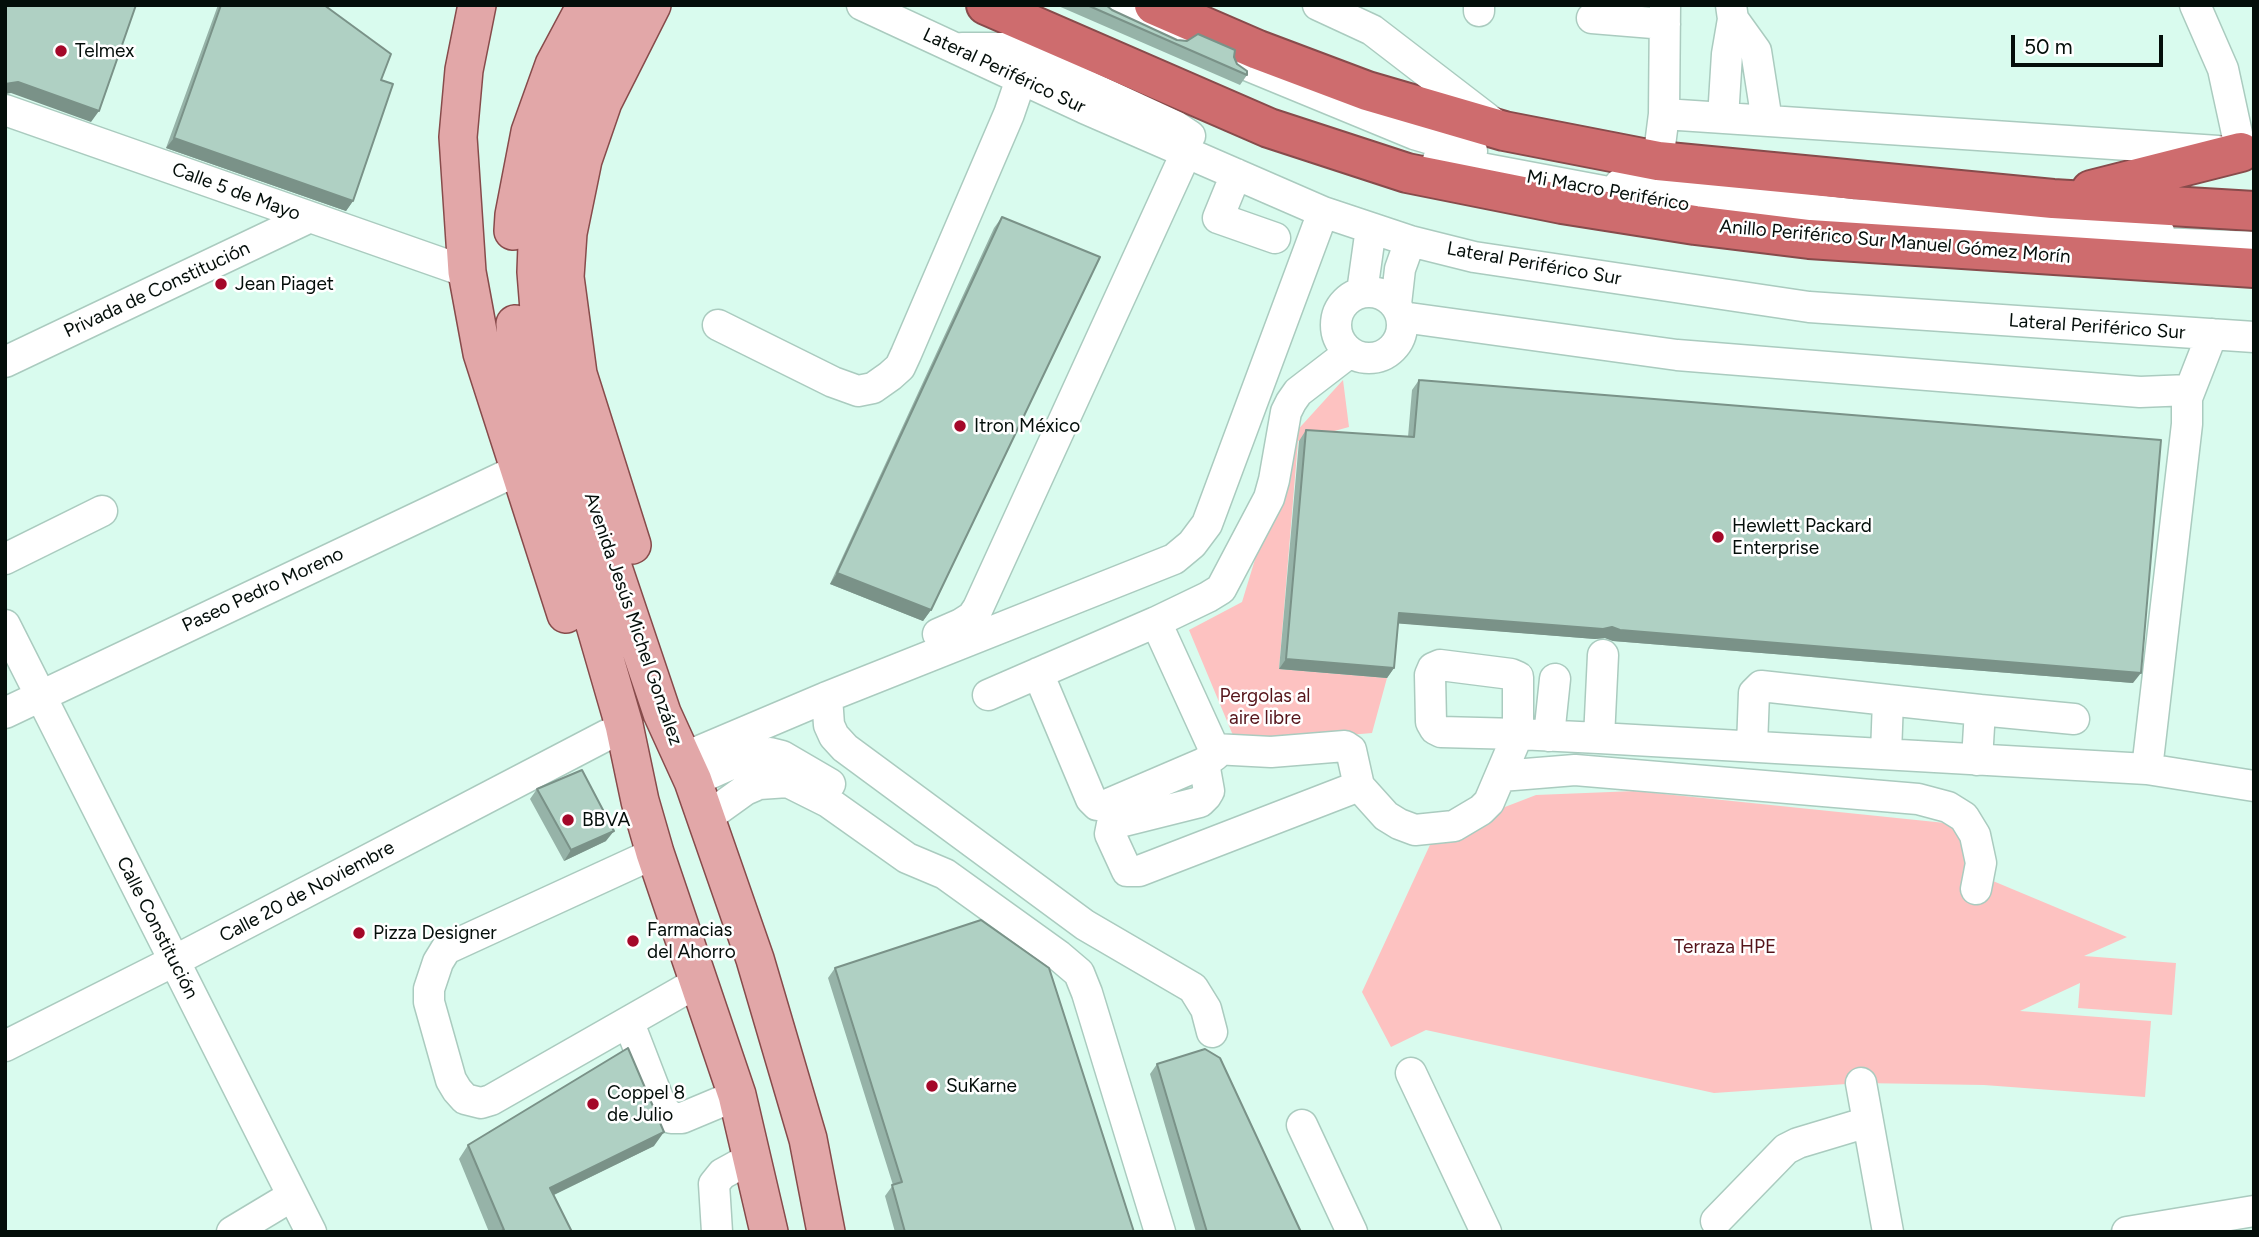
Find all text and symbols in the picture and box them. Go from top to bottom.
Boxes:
scale bar [2014,21,2166,65]
street label: Lateral Periférico Sur [919,23,1089,119]
text: 50 m [2024,34,2073,59]
place label: Telmex [75,40,134,62]
marker: Telmex [53,43,69,59]
street label: Calle 5 de Mayo [169,158,303,226]
street label: Mi Macro Periférico [1525,165,1691,217]
street label: Anillo Periférico Sur Manuel Gómez Morín [1719,215,2071,269]
street label: Privada de Constitución [60,237,254,343]
street label: Lateral Periférico Sur [1445,237,1623,291]
place label: Jean Piaget [235,273,334,295]
marker: Jean Piaget [213,276,229,292]
street label: Lateral Periférico Sur [2008,309,2186,345]
place label: Itron México [974,415,1080,437]
marker: Itron México [952,418,968,434]
street label: Avenida Jesús Michel González [579,490,687,748]
place label: Hewlett Packard Enterprise [1732,515,1872,559]
marker: Hewlett Packard Enterprise [1710,529,1726,545]
street label: Paseo Pedro Moreno [179,543,347,637]
park label: Pergolas al aire libre [1219,685,1311,729]
place label: BBVA [582,809,630,831]
marker: BBVA [560,812,576,828]
street label: Calle 20 de Noviembre [216,836,398,948]
street label: Calle Constitución [111,853,203,1003]
place label: Farmacias del Ahorro [647,919,736,963]
place label: Pizza Designer [373,922,497,944]
marker: Pizza Designer [351,925,367,941]
marker: Farmacias del Ahorro [625,933,641,949]
park label: Terraza HPE [1674,936,1776,958]
place label: SuKarne [946,1075,1017,1097]
marker: SuKarne [924,1078,940,1094]
place label: Coppel 8 de Julio [607,1082,685,1126]
marker: Coppel 8 de Julio [585,1096,601,1112]

